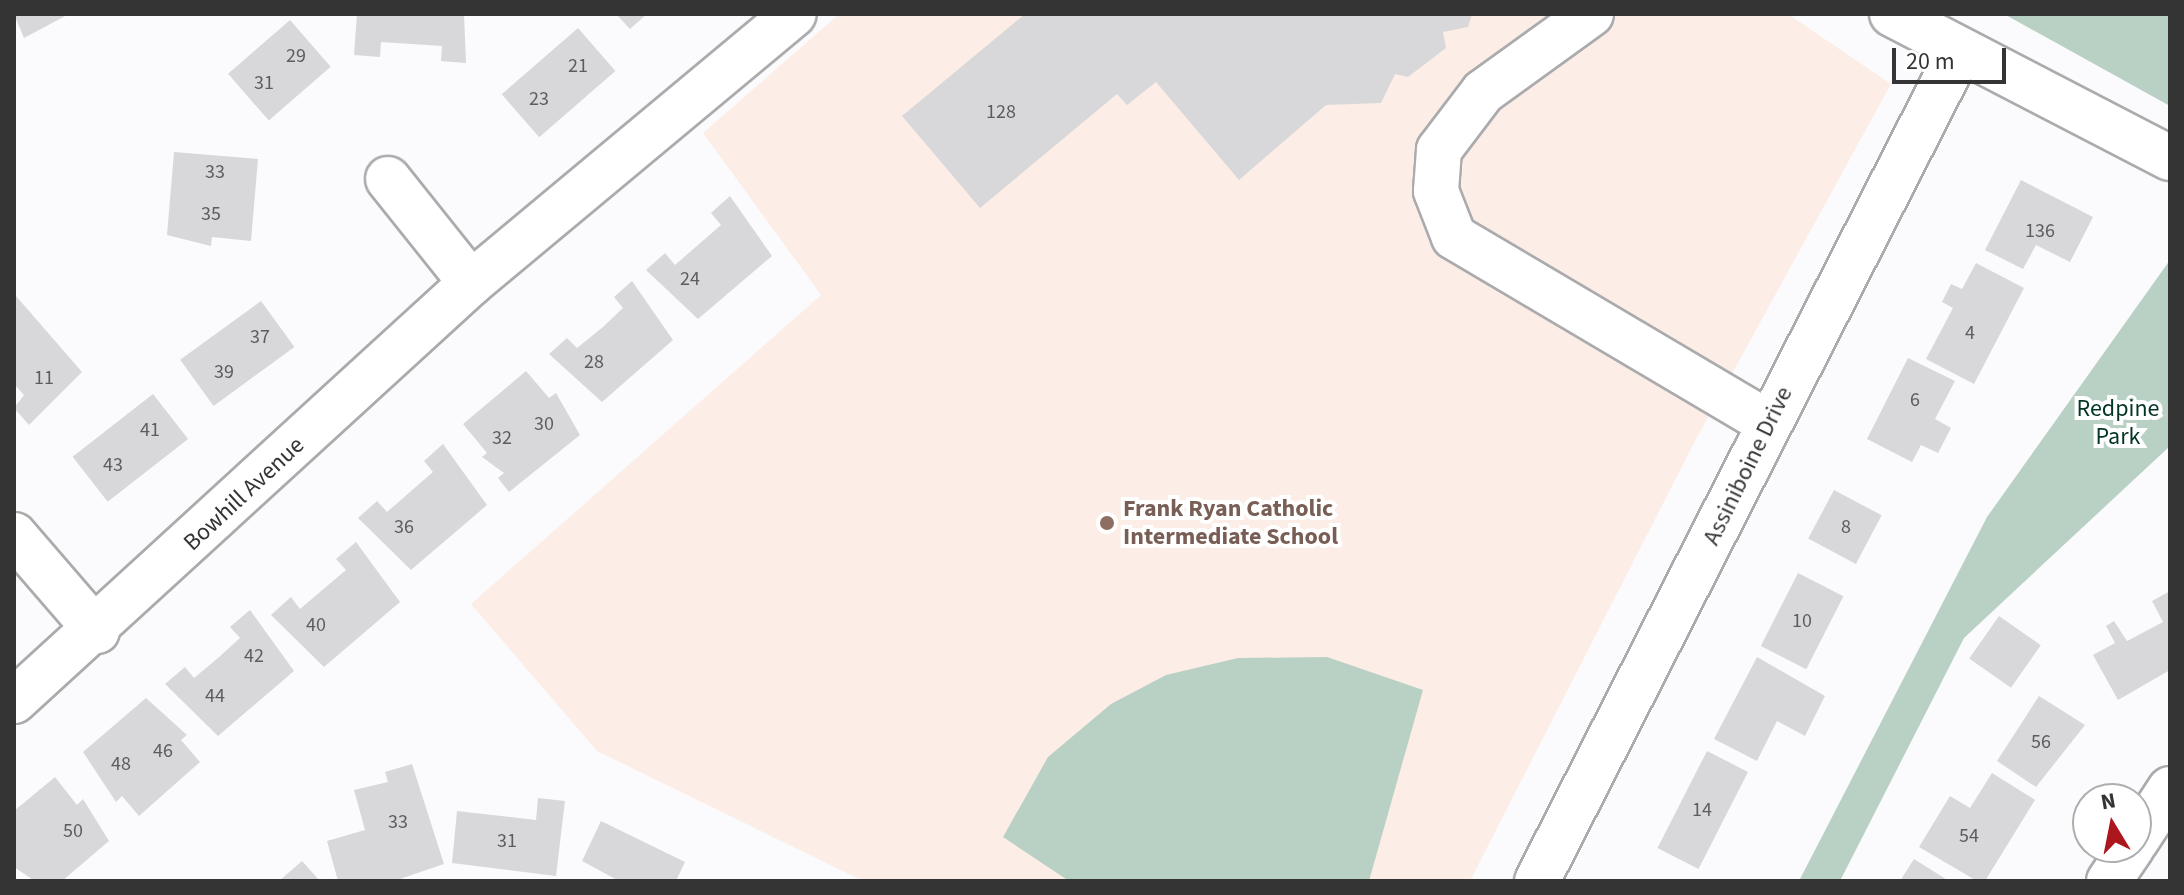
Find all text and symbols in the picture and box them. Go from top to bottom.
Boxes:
scale bar [1896,32,2010,82]
house number: 29 [286,44,306,68]
text: 20 m [1906,44,1955,79]
house number: 21 [568,54,588,78]
house number: 31 [254,71,274,95]
house number: 23 [529,87,549,111]
house number: 128 [986,100,1016,124]
house number: 33 [205,160,225,184]
house number: 35 [201,202,221,226]
house number: 136 [2025,219,2055,243]
house number: 24 [680,267,700,291]
house number: 4 [1965,321,1975,345]
house number: 37 [250,325,270,349]
house number: 28 [584,350,604,374]
house number: 39 [214,360,234,384]
house number: 11 [34,366,54,390]
street label: Assiniboine Drive [1697,382,1799,550]
house number: 6 [1910,388,1920,412]
park label: Redpine Park [2077,395,2159,451]
house number: 30 [534,412,554,436]
house number: 41 [140,418,160,442]
house number: 32 [492,426,512,450]
street label: Bowhill Avenue [178,431,310,557]
house number: 43 [103,453,123,477]
place label: Frank Ryan Catholic Intermediate School [1123,495,1338,551]
marker: Frank Ryan Catholic Intermediate School [1098,514,1116,532]
house number: 36 [394,515,414,539]
house number: 8 [1841,515,1851,539]
house number: 10 [1792,609,1812,633]
house number: 40 [306,613,326,637]
house number: 42 [244,644,264,668]
house number: 44 [205,684,225,708]
house number: 56 [2031,730,2051,754]
house number: 46 [153,739,173,763]
house number: 48 [111,752,131,776]
north arrow [2072,783,2152,863]
text: N [2098,784,2118,818]
house number: 14 [1692,798,1712,822]
house number: 33 [388,810,408,834]
house number: 50 [63,819,83,843]
house number: 54 [1959,824,1979,848]
house number: 31 [497,829,517,853]

